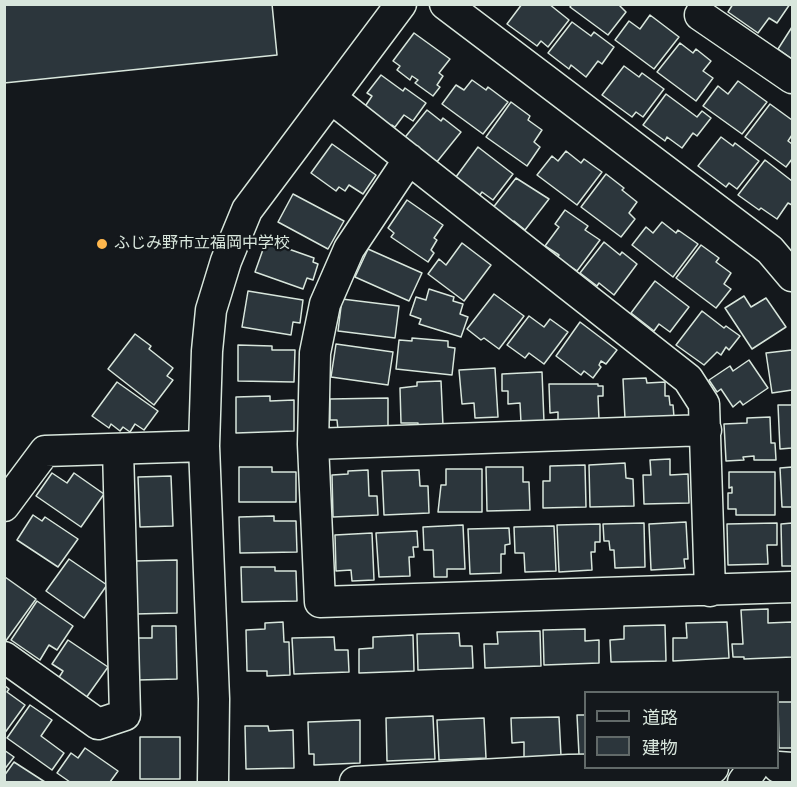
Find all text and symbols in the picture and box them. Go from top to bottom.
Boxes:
place label: ふじみ野市立福岡中学校 [114,234,290,254]
marker: ふじみ野市立福岡中学校 [95,237,109,251]
legend [584,691,779,769]
text: 道路 [642,708,678,728]
text: 建物 [642,738,678,758]

